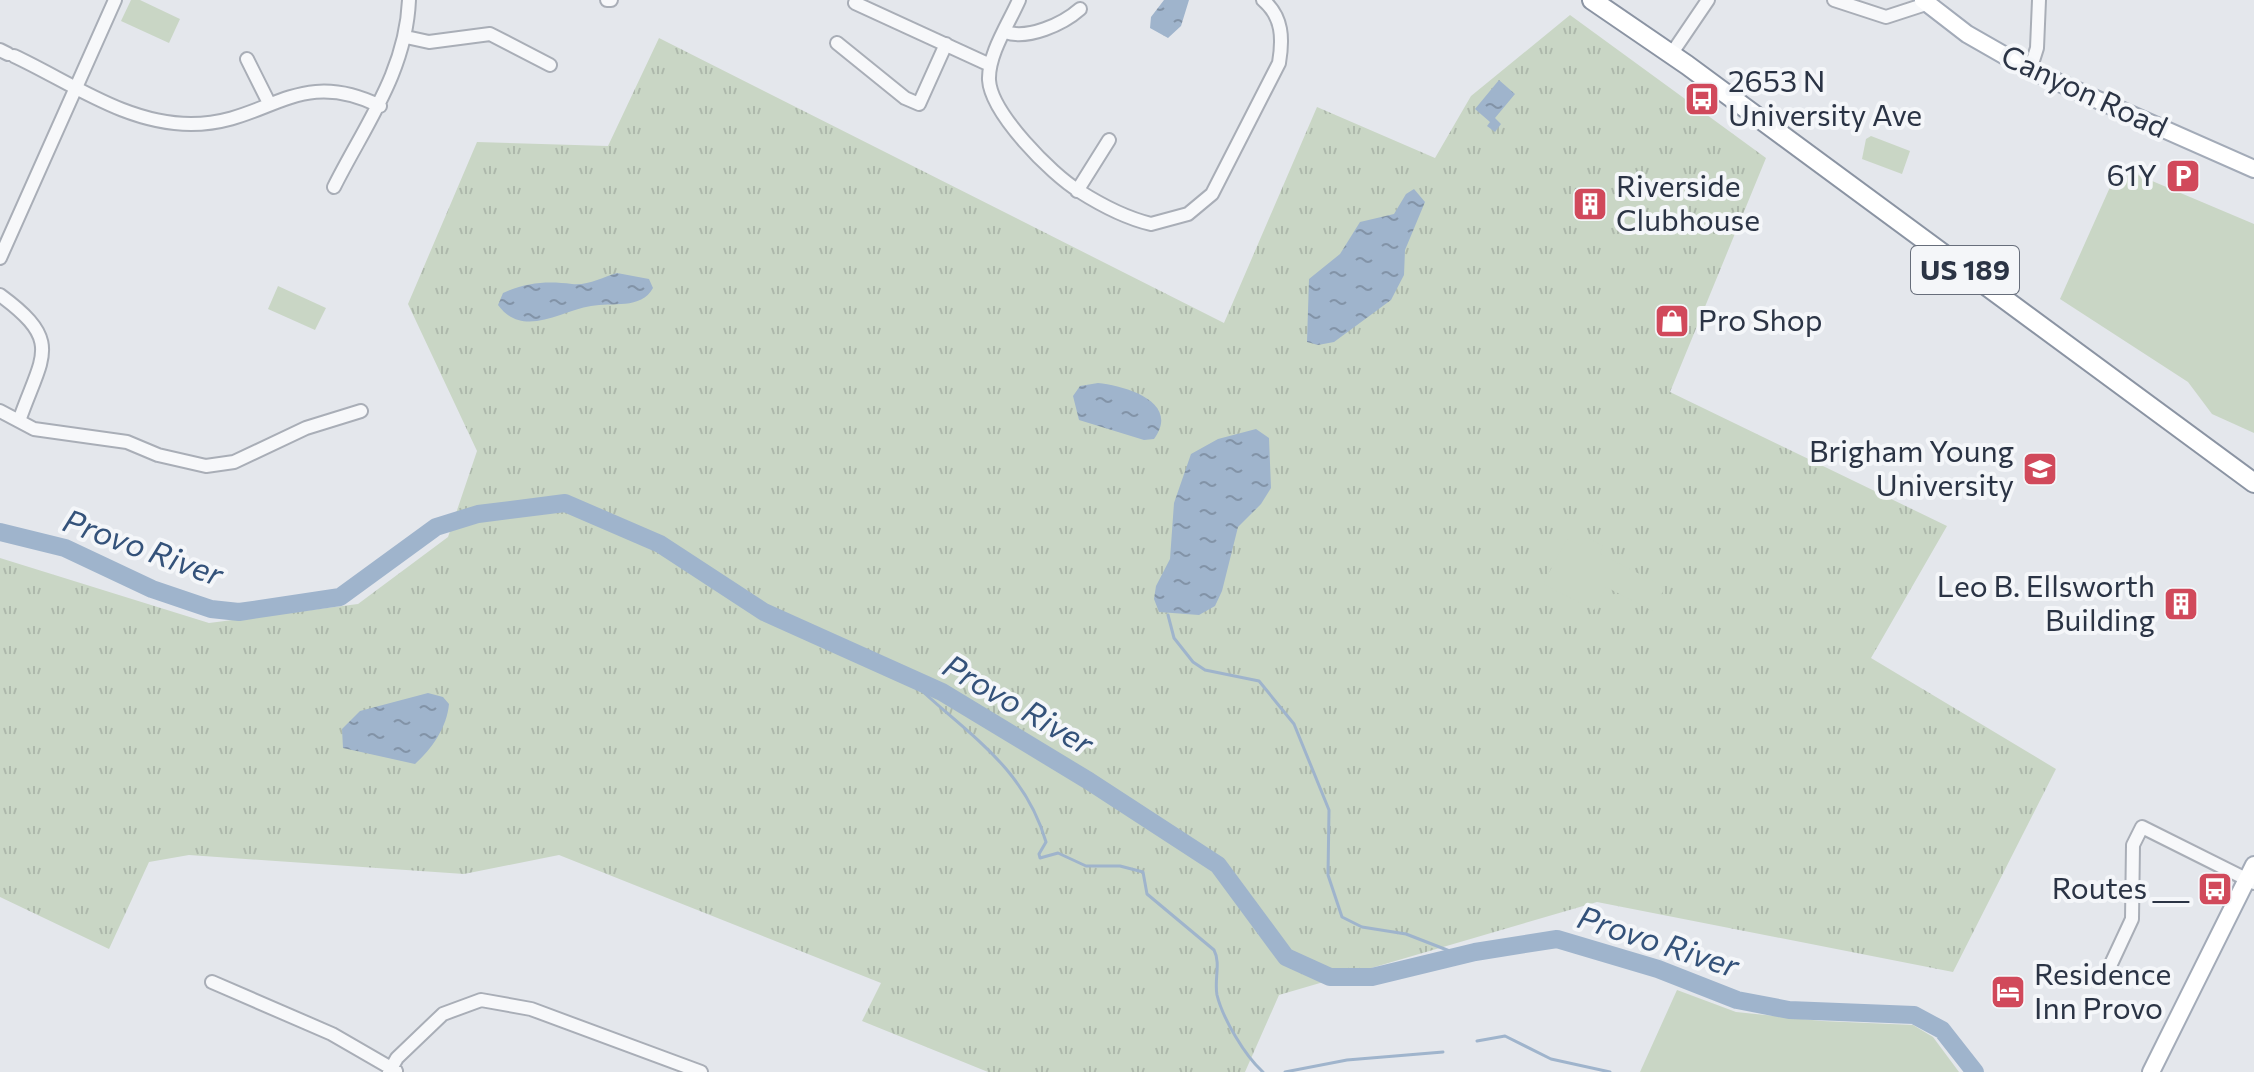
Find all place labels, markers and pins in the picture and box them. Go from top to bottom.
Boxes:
place label: 2653 N University Ave [1728,61,1922,132]
bus stop icon: 2653 N University Ave [1683,80,1721,118]
place label: 61Y [2106,155,2157,192]
parking icon: 61Y [2164,157,2202,195]
place label: Riverside Clubhouse [1616,166,1760,237]
building icon: Riverside Clubhouse [1571,185,1609,223]
place label: Pro Shop [1698,300,1822,337]
shop icon: Pro Shop [1653,302,1691,340]
place label: Brigham Young University [1809,431,2014,502]
school or university icon: Brigham Young University [2021,450,2059,488]
place label: Leo B. Ellsworth Building [1937,566,2155,637]
building icon: Leo B. Ellsworth Building [2162,585,2200,623]
place label: Routes ___ [2052,868,2190,905]
bus stop icon: Routes ___ [2196,870,2234,908]
place label: Residence Inn Provo [2034,954,2171,1025]
hotel icon: Residence Inn Provo [1989,973,2027,1011]

